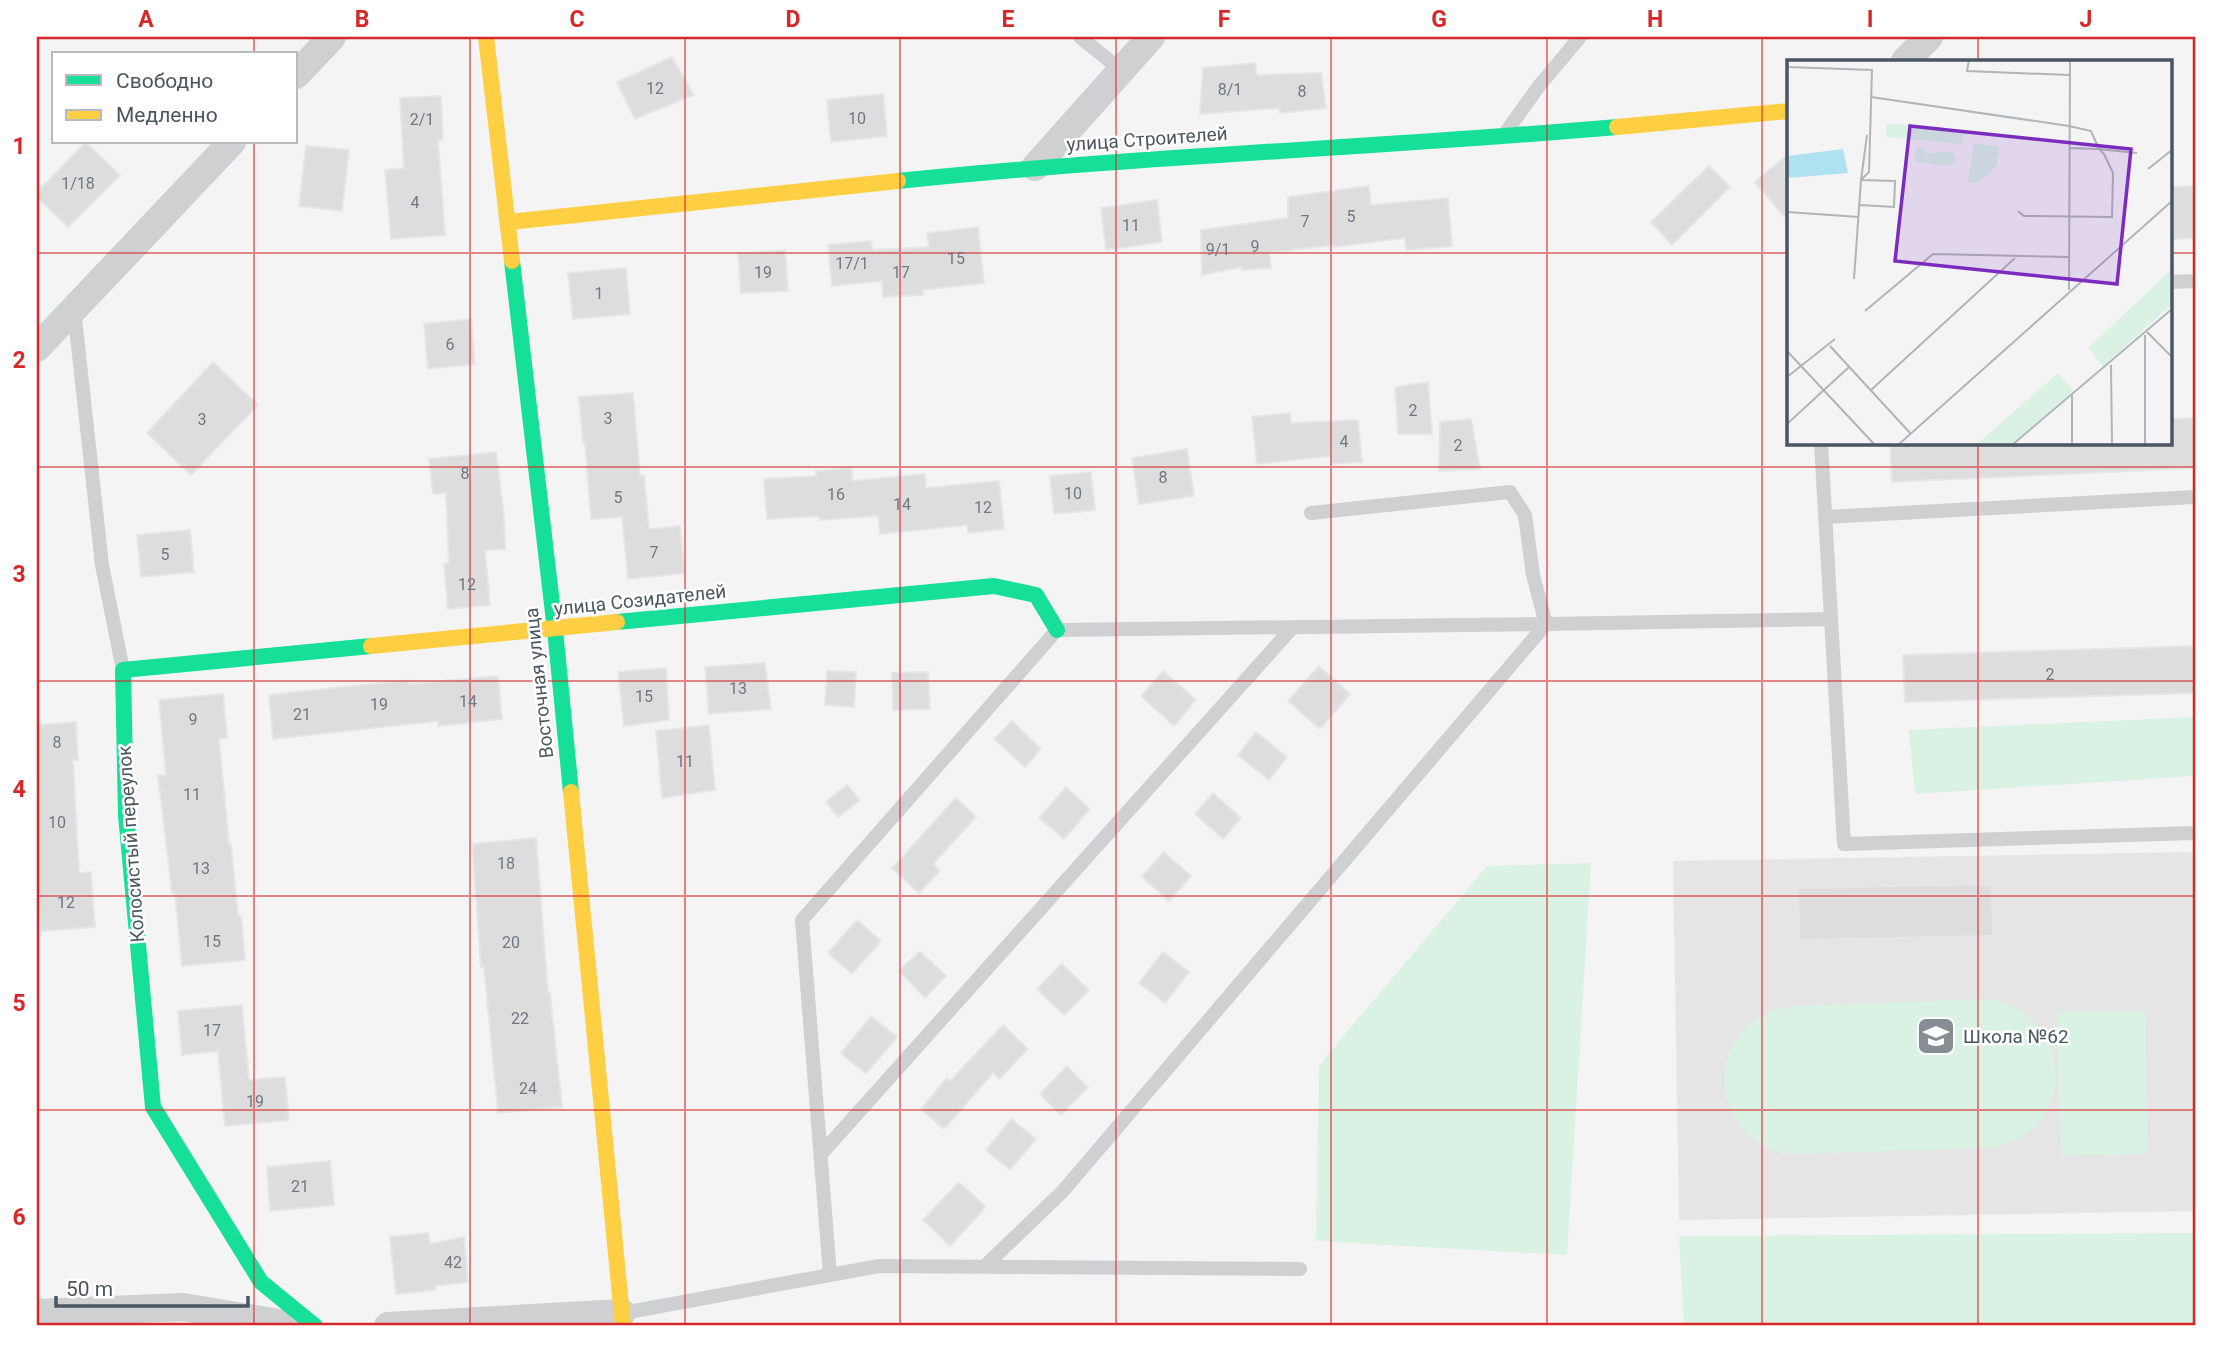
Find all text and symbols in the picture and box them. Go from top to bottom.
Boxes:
text: A [138,6,154,33]
text: B [355,6,369,33]
text: C [569,6,585,33]
text: D [786,6,800,33]
text: E [1002,6,1015,33]
text: F [1218,6,1231,33]
text: G [1431,6,1447,33]
text: H [1647,6,1663,33]
text: I [1867,6,1873,33]
text: J [2080,6,2092,33]
legend [52,52,298,144]
inset map [1787,60,2172,444]
text: Свободно [116,69,213,93]
house number: 12 [646,79,664,98]
house number: 8/1 [1218,80,1242,99]
house number: 8 [1298,82,1307,101]
text: Медленно [116,103,218,127]
house number: 10 [848,109,866,128]
house number: 2/1 [410,110,434,129]
street label: улица Строителей [1066,122,1228,156]
text: 1 [12,133,26,160]
house number: 1/18 [61,174,95,193]
house number: 4 [411,193,420,212]
house number: 5 [1347,207,1356,226]
house number: 7 [1301,212,1310,231]
house number: 11 [1122,216,1140,235]
house number: 9 [1251,237,1260,256]
house number: 9/1 [1206,240,1230,259]
house number: 15 [947,249,965,268]
house number: 17/1 [835,254,869,273]
house number: 19 [754,263,772,282]
house number: 17 [892,263,910,282]
house number: 1 [595,284,604,303]
house number: 6 [446,335,455,354]
text: 2 [12,347,26,374]
house number: 2 [1409,401,1418,420]
house number: 3 [604,409,613,428]
house number: 3 [198,410,207,429]
house number: 4 [1340,432,1349,451]
house number: 2 [1454,436,1463,455]
house number: 8 [461,464,470,483]
house number: 8 [1159,468,1168,487]
house number: 10 [1064,484,1082,503]
house number: 16 [827,485,845,504]
house number: 5 [614,488,623,507]
house number: 14 [893,495,911,514]
house number: 12 [974,498,992,517]
house number: 7 [650,543,659,562]
house number: 5 [161,545,170,564]
text: 3 [12,561,26,588]
house number: 12 [458,575,476,594]
street label: улица Созидателей [553,580,727,620]
street label: Восточная улица [520,607,558,759]
house number: 2 [2046,665,2055,684]
house number: 13 [729,679,747,698]
house number: 15 [635,687,653,706]
house number: 14 [459,692,477,711]
house number: 19 [370,695,388,714]
house number: 21 [293,705,311,724]
house number: 9 [189,710,198,729]
house number: 8 [53,733,62,752]
street label: Колосистый переулок [113,744,149,943]
house number: 11 [676,752,694,771]
text: 4 [12,776,26,803]
house number: 11 [183,785,201,804]
house number: 10 [48,813,66,832]
house number: 18 [497,854,515,873]
house number: 13 [192,859,210,878]
house number: 12 [57,893,75,912]
house number: 15 [203,932,221,951]
house number: 20 [502,933,520,952]
text: 5 [12,990,26,1017]
house number: 22 [511,1009,529,1028]
school or university icon: Школа №62 [1915,1015,1957,1057]
house number: 17 [203,1021,221,1040]
place label: Школа №62 [1963,1025,2069,1048]
house number: 24 [519,1079,537,1098]
house number: 19 [246,1092,264,1111]
house number: 21 [291,1177,309,1196]
text: 6 [12,1204,26,1231]
house number: 42 [444,1253,462,1272]
scale bar [56,1265,248,1309]
text: 50 m [66,1277,113,1301]

